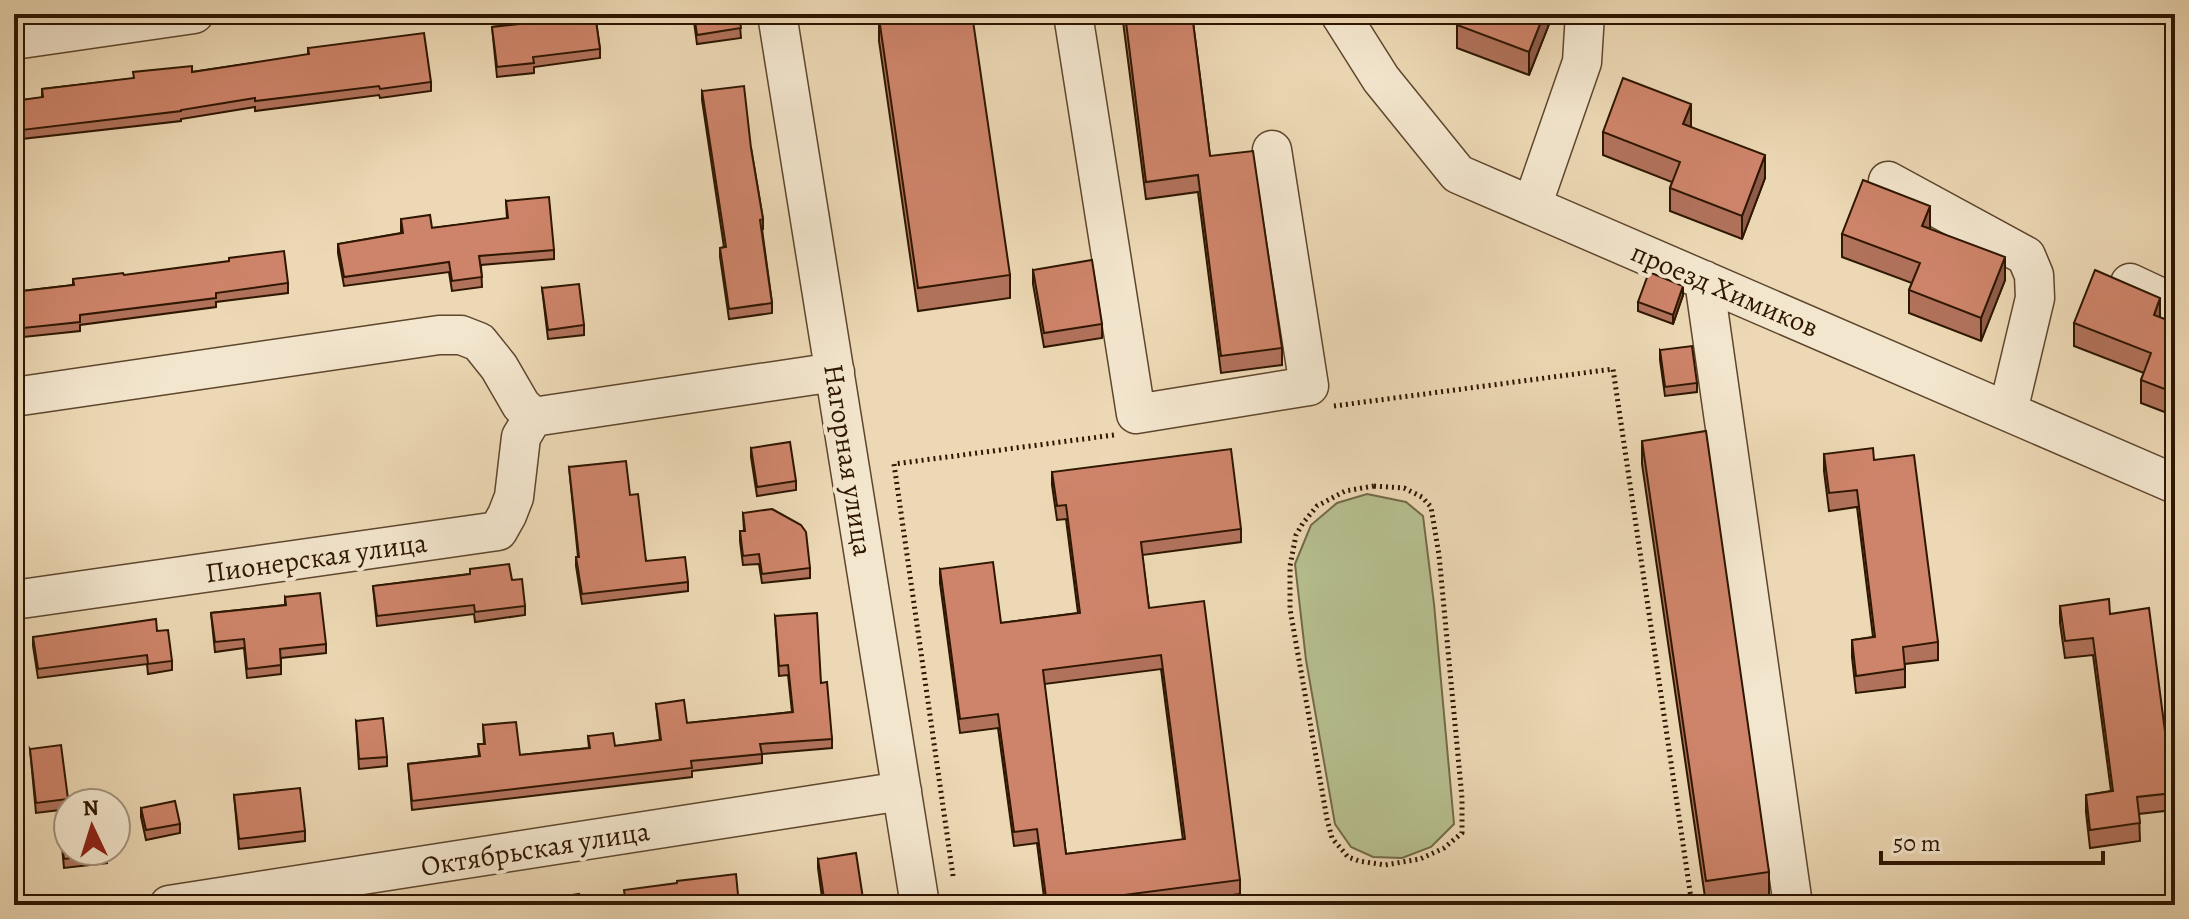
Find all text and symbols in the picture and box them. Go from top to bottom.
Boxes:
street label: проезд Химиков [1625,233,1824,347]
street label: Нагорная улица [814,361,882,559]
street label: Пионерская улица [203,524,430,592]
north arrow [52,787,132,867]
text: N [82,793,100,824]
street label: Октябрьская улица [418,812,652,886]
scale bar [1881,815,2103,865]
text: 50 m [1893,827,1941,859]

